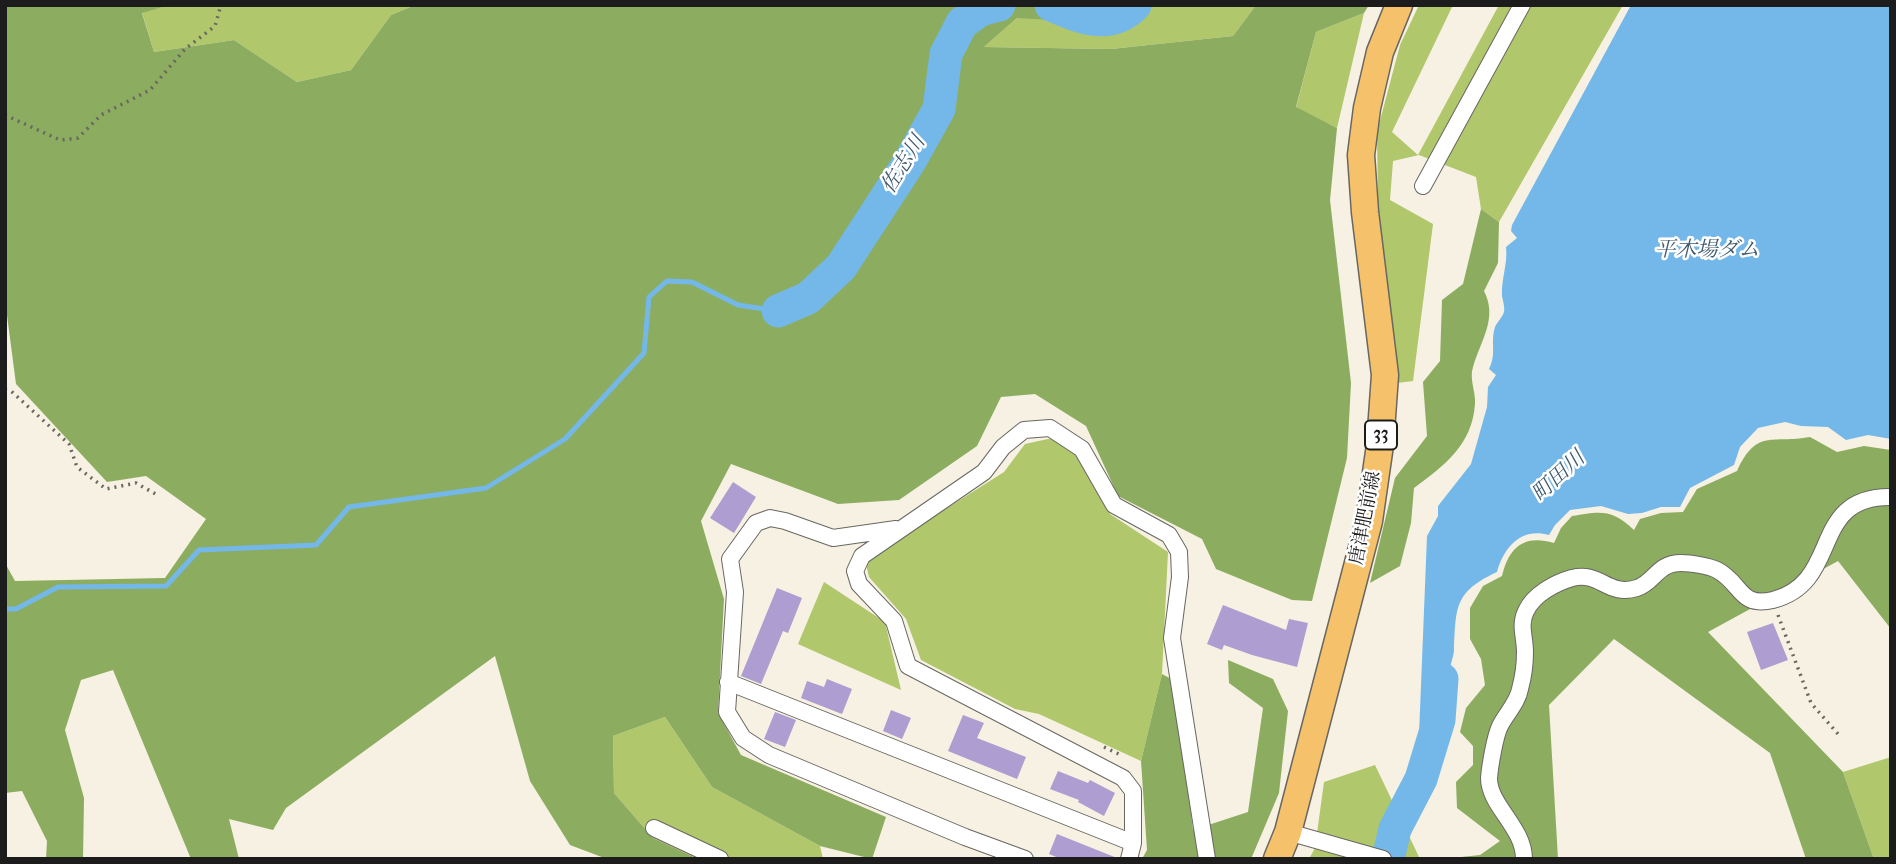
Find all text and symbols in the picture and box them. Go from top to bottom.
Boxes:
water label: 佐志川 [877,132,931,198]
water label: 平木場ダム [1655,238,1759,264]
road number: 33 [1365,421,1397,450]
water label: 町田川 [1527,446,1591,508]
street label: 唐津肥前線 [1346,469,1386,567]

